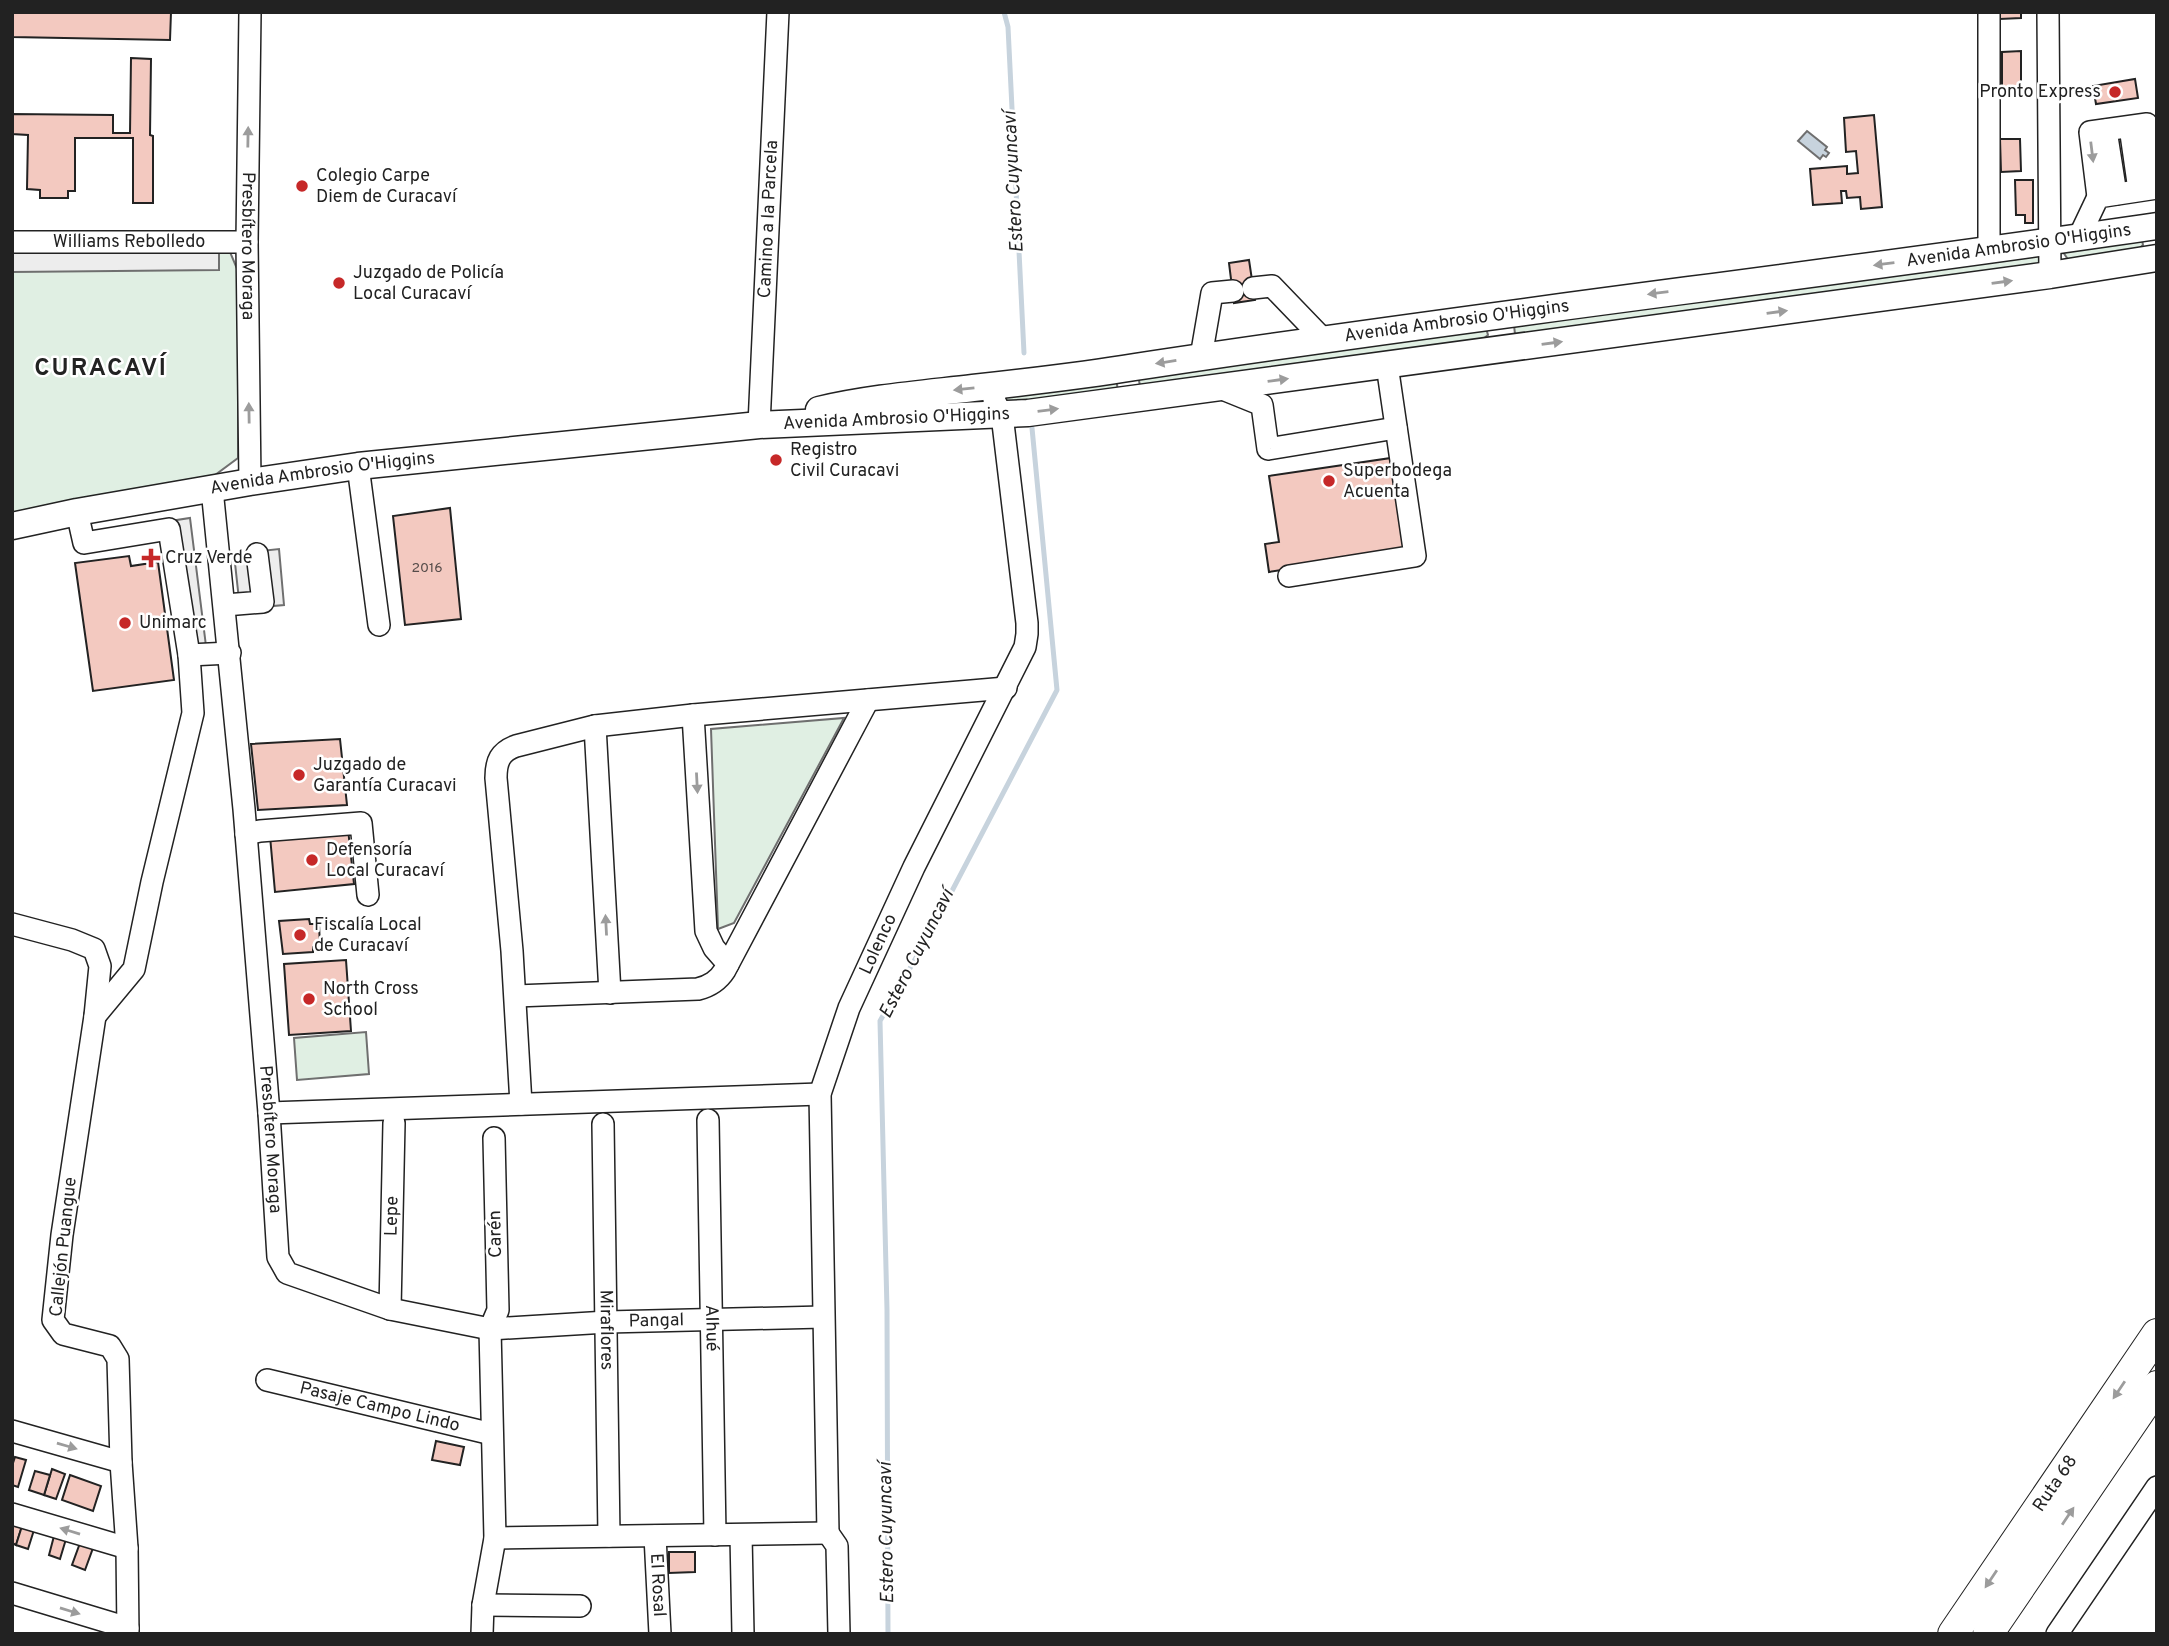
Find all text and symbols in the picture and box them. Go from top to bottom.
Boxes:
place label: Pronto Express [1979,81,2101,104]
marker: Pronto Express [2107,84,2123,100]
water label: Estero Cuyuncaví [998,106,1030,253]
one-way arrow [242,126,254,148]
street label: Camino a la Parcela [753,140,784,299]
one-way arrow [2087,141,2098,163]
place label: Colegio Carpe Diem de Curacaví [316,165,458,209]
street label: Presbítero Moraga [235,172,259,320]
marker: Colegio Carpe Diem de Curacaví [294,178,310,194]
street label: Avenida Ambrosio O'Higgins [1905,218,2133,273]
street label: Williams Rebolledo [53,231,205,254]
one-way arrow [1873,259,1895,270]
place label: Juzgado de Policía Local Curacaví [353,262,504,306]
marker: Juzgado de Policía Local Curacaví [331,275,347,291]
one-way arrow [1992,276,2014,287]
one-way arrow [1647,288,1669,299]
street label: Avenida Ambrosio O'Higgins [1343,295,1571,348]
one-way arrow [1766,307,1788,318]
one-way arrow [1541,337,1563,348]
district label: CURACAVÍ [34,352,168,384]
one-way arrow [1155,357,1177,368]
one-way arrow [1267,374,1289,385]
one-way arrow [953,384,975,395]
one-way arrow [244,402,255,424]
street label: Avenida Ambrosio O'Higgins [783,402,1010,435]
one-way arrow [1037,405,1059,416]
place label: Registro Civil Curacavi [790,439,899,483]
street label: Avenida Ambrosio O'Higgins [208,447,436,500]
marker: Registro Civil Curacavi [768,452,784,468]
place label: Superbodega Acuenta [1343,460,1452,504]
marker: Superbodega Acuenta [1321,473,1337,489]
place label: Cruz Verde [165,547,252,570]
marker: Cruz Verde [143,550,159,566]
house number: 2016 [411,560,443,577]
place label: Unimarc [139,612,207,635]
marker: Unimarc [117,615,133,631]
place label: Juzgado de Garantía Curacavi [313,754,457,798]
marker: Juzgado de Garantía Curacavi [291,767,307,783]
one-way arrow [692,772,703,794]
place label: Defensoría Local Curacaví [326,839,445,883]
marker: Defensoría Local Curacaví [304,852,320,868]
water label: Estero Cuyuncaví [874,882,962,1023]
street label: Lolenco [854,910,902,978]
place label: Fiscalía Local de Curacaví [314,914,422,958]
one-way arrow [600,914,611,936]
marker: Fiscalía Local de Curacaví [292,927,308,943]
place label: North Cross School [323,978,419,1022]
marker: North Cross School [301,991,317,1007]
street label: Presbítero Moraga [254,1064,287,1214]
street label: Callejón Puangue [45,1176,83,1318]
street label: Lepe [380,1196,404,1236]
street label: Carén [484,1210,508,1258]
street label: Miraflores [594,1290,618,1370]
street label: Alhué [700,1304,723,1352]
street label: Pangal [628,1309,684,1333]
street label: Pasaje Campo Lindo [297,1377,462,1437]
one-way arrow [2112,1381,2125,1400]
one-way arrow [56,1442,77,1452]
street label: Ruta 68 [2028,1451,2083,1516]
water label: Estero Cuyuncaví [874,1458,900,1604]
one-way arrow [2061,1507,2074,1526]
one-way arrow [59,1525,80,1535]
street label: El Rosal [644,1553,671,1617]
one-way arrow [1985,1569,1998,1588]
one-way arrow [60,1606,81,1616]

